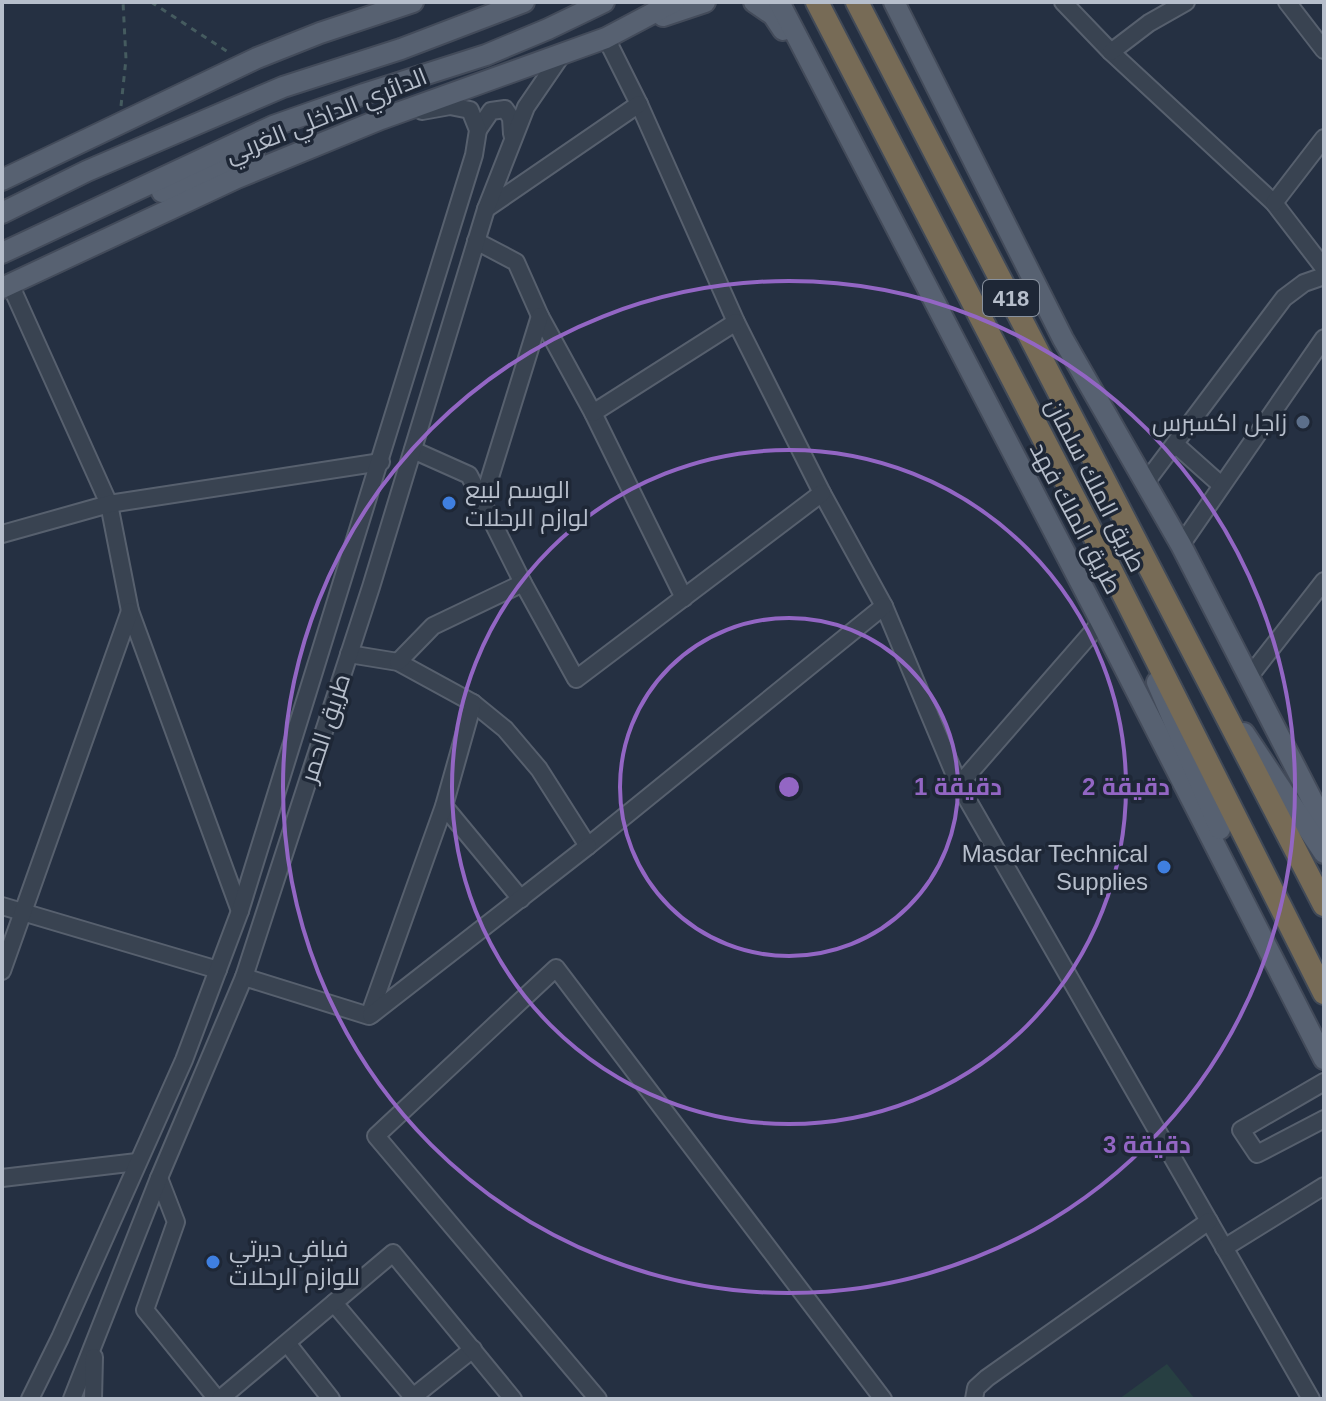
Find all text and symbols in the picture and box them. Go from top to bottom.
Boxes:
street label: الدائري الداخلي الغربي [221,62,433,173]
road number: 418 [983,280,1039,316]
street label: طريق الملك سلمان [1039,394,1151,577]
place label: زاجل اكسبرس [1152,409,1287,437]
marker: زاجل اكسبرس [1294,413,1312,431]
street label: طريق الملك فهد [1023,438,1127,599]
place label: الوسم لبيع لوازم الرحلات [465,476,589,534]
marker: الوسم لبيع لوازم الرحلات [440,494,458,512]
street label: طريق الحمر [294,670,357,788]
centre of rings [775,773,803,801]
text: 1 دقيقة [914,773,1002,800]
text: 2 دقيقة [1082,773,1170,800]
place label: Masdar Technical Supplies [962,840,1148,895]
marker: Masdar Technical Supplies [1155,858,1173,876]
text: 3 دقيقة [1103,1131,1191,1158]
place label: فيافي ديرتي للوازم الرحلات [229,1235,360,1293]
marker: فيافي ديرتي للوازم الرحلات [204,1253,222,1271]

